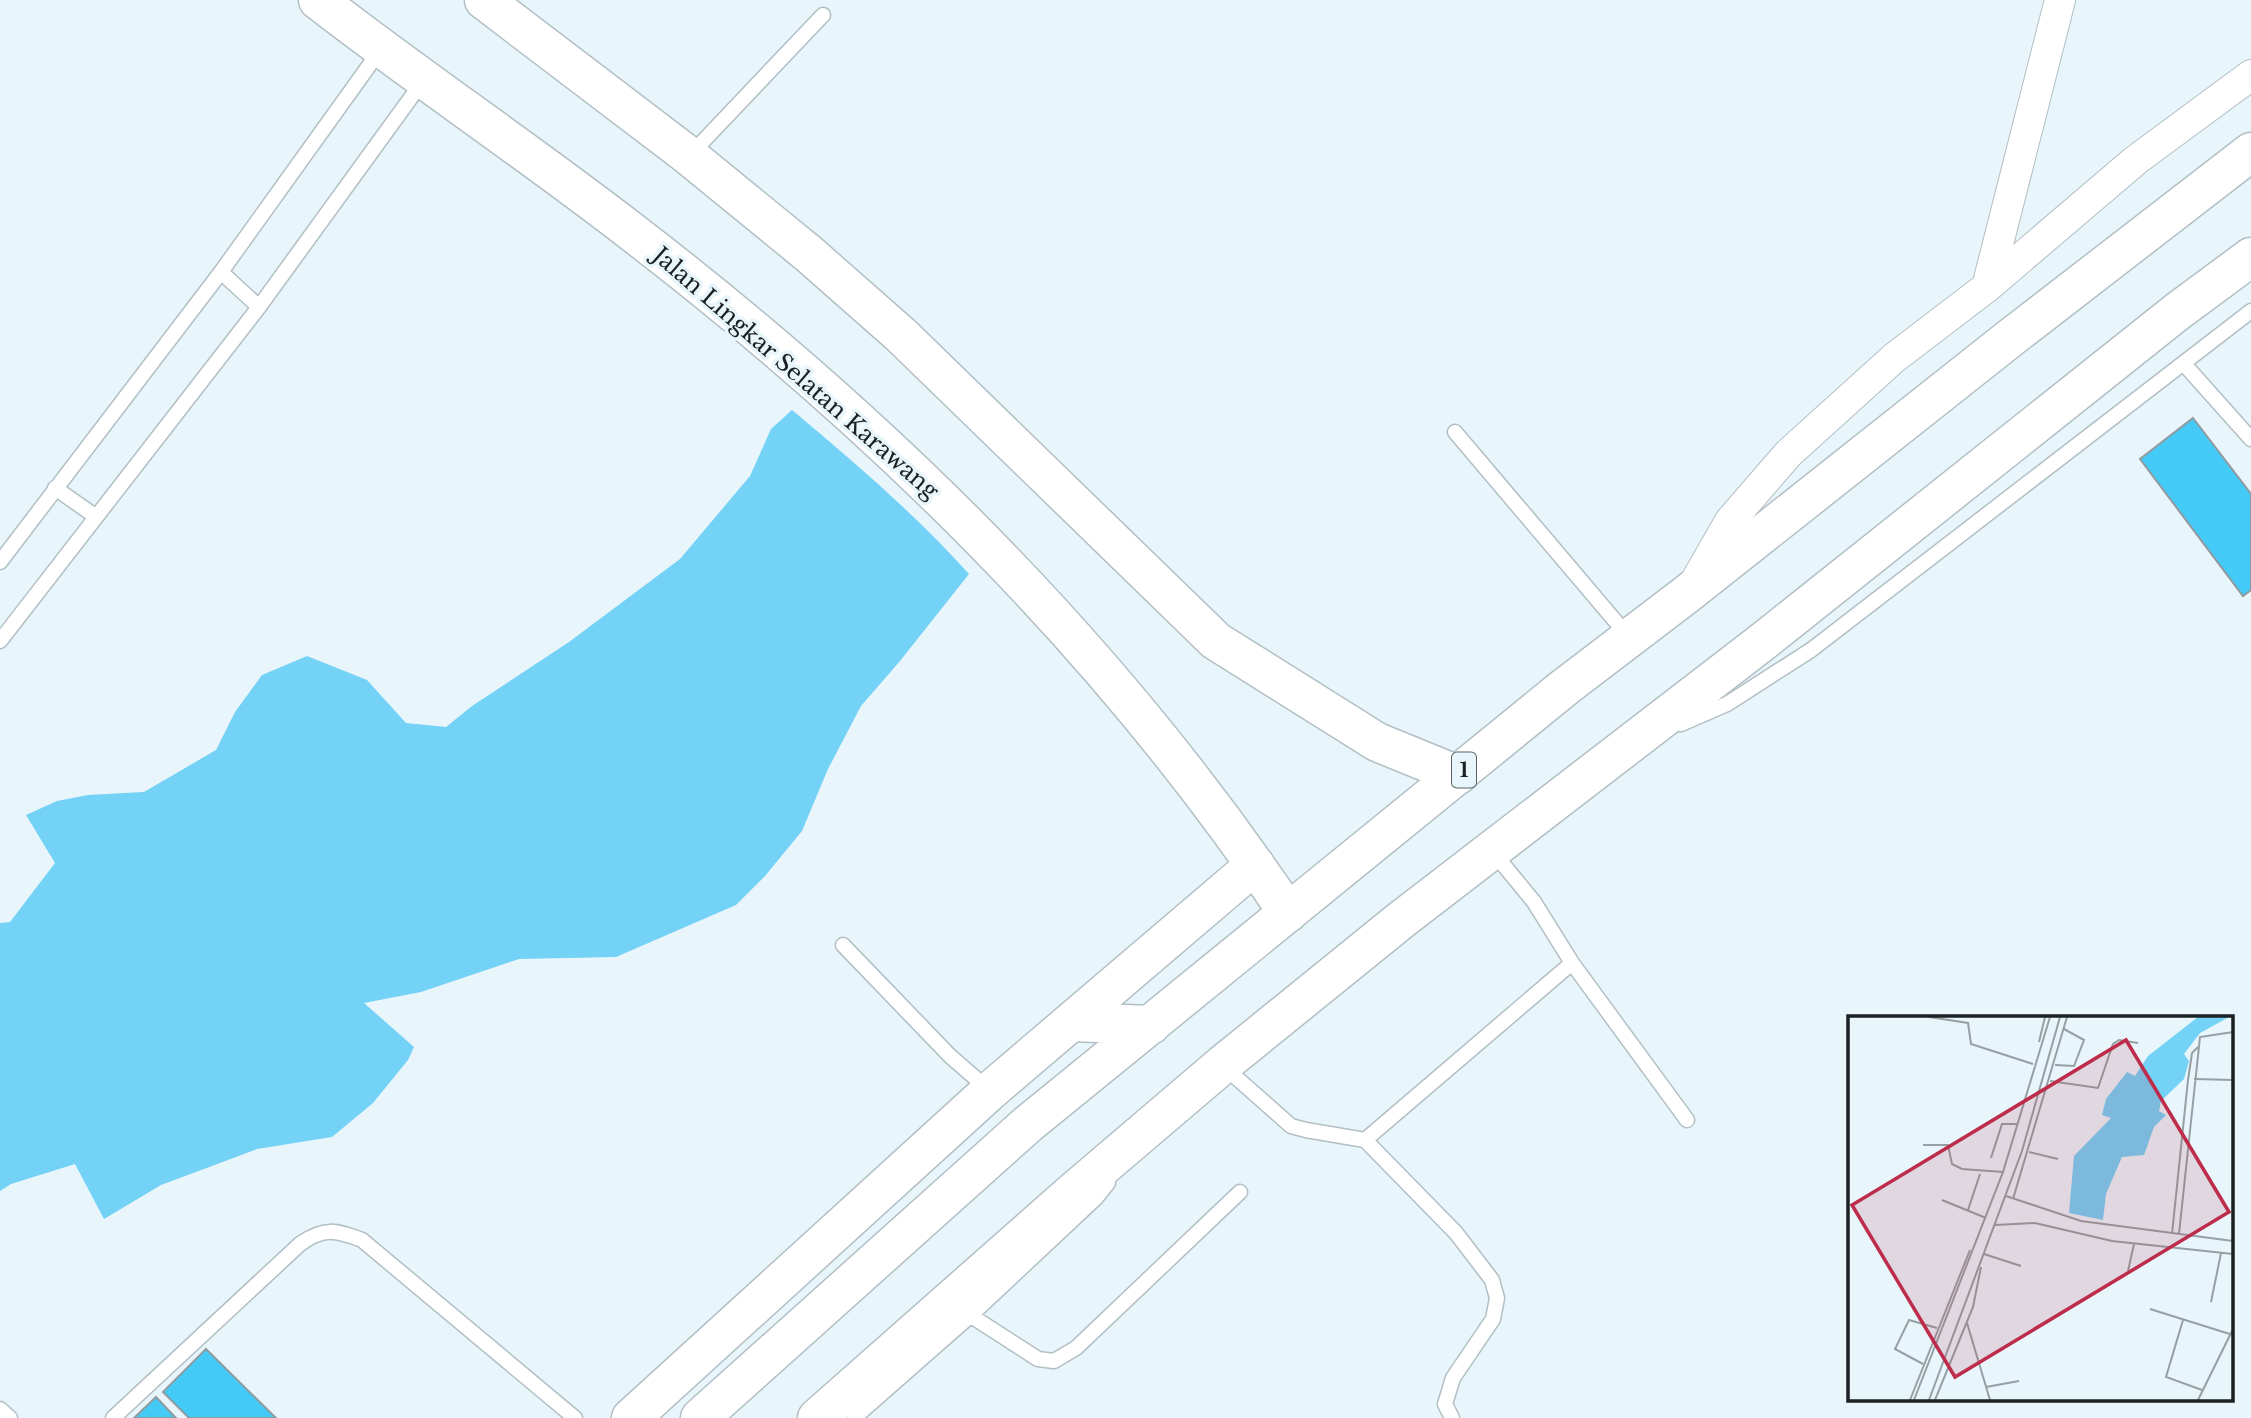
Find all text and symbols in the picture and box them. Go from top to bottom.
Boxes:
street label: Jalan Lingkar Selatan Karawang [645,239,945,505]
road number: 1 [1452,752,1476,788]
inset map [1848,1016,2234,1400]

